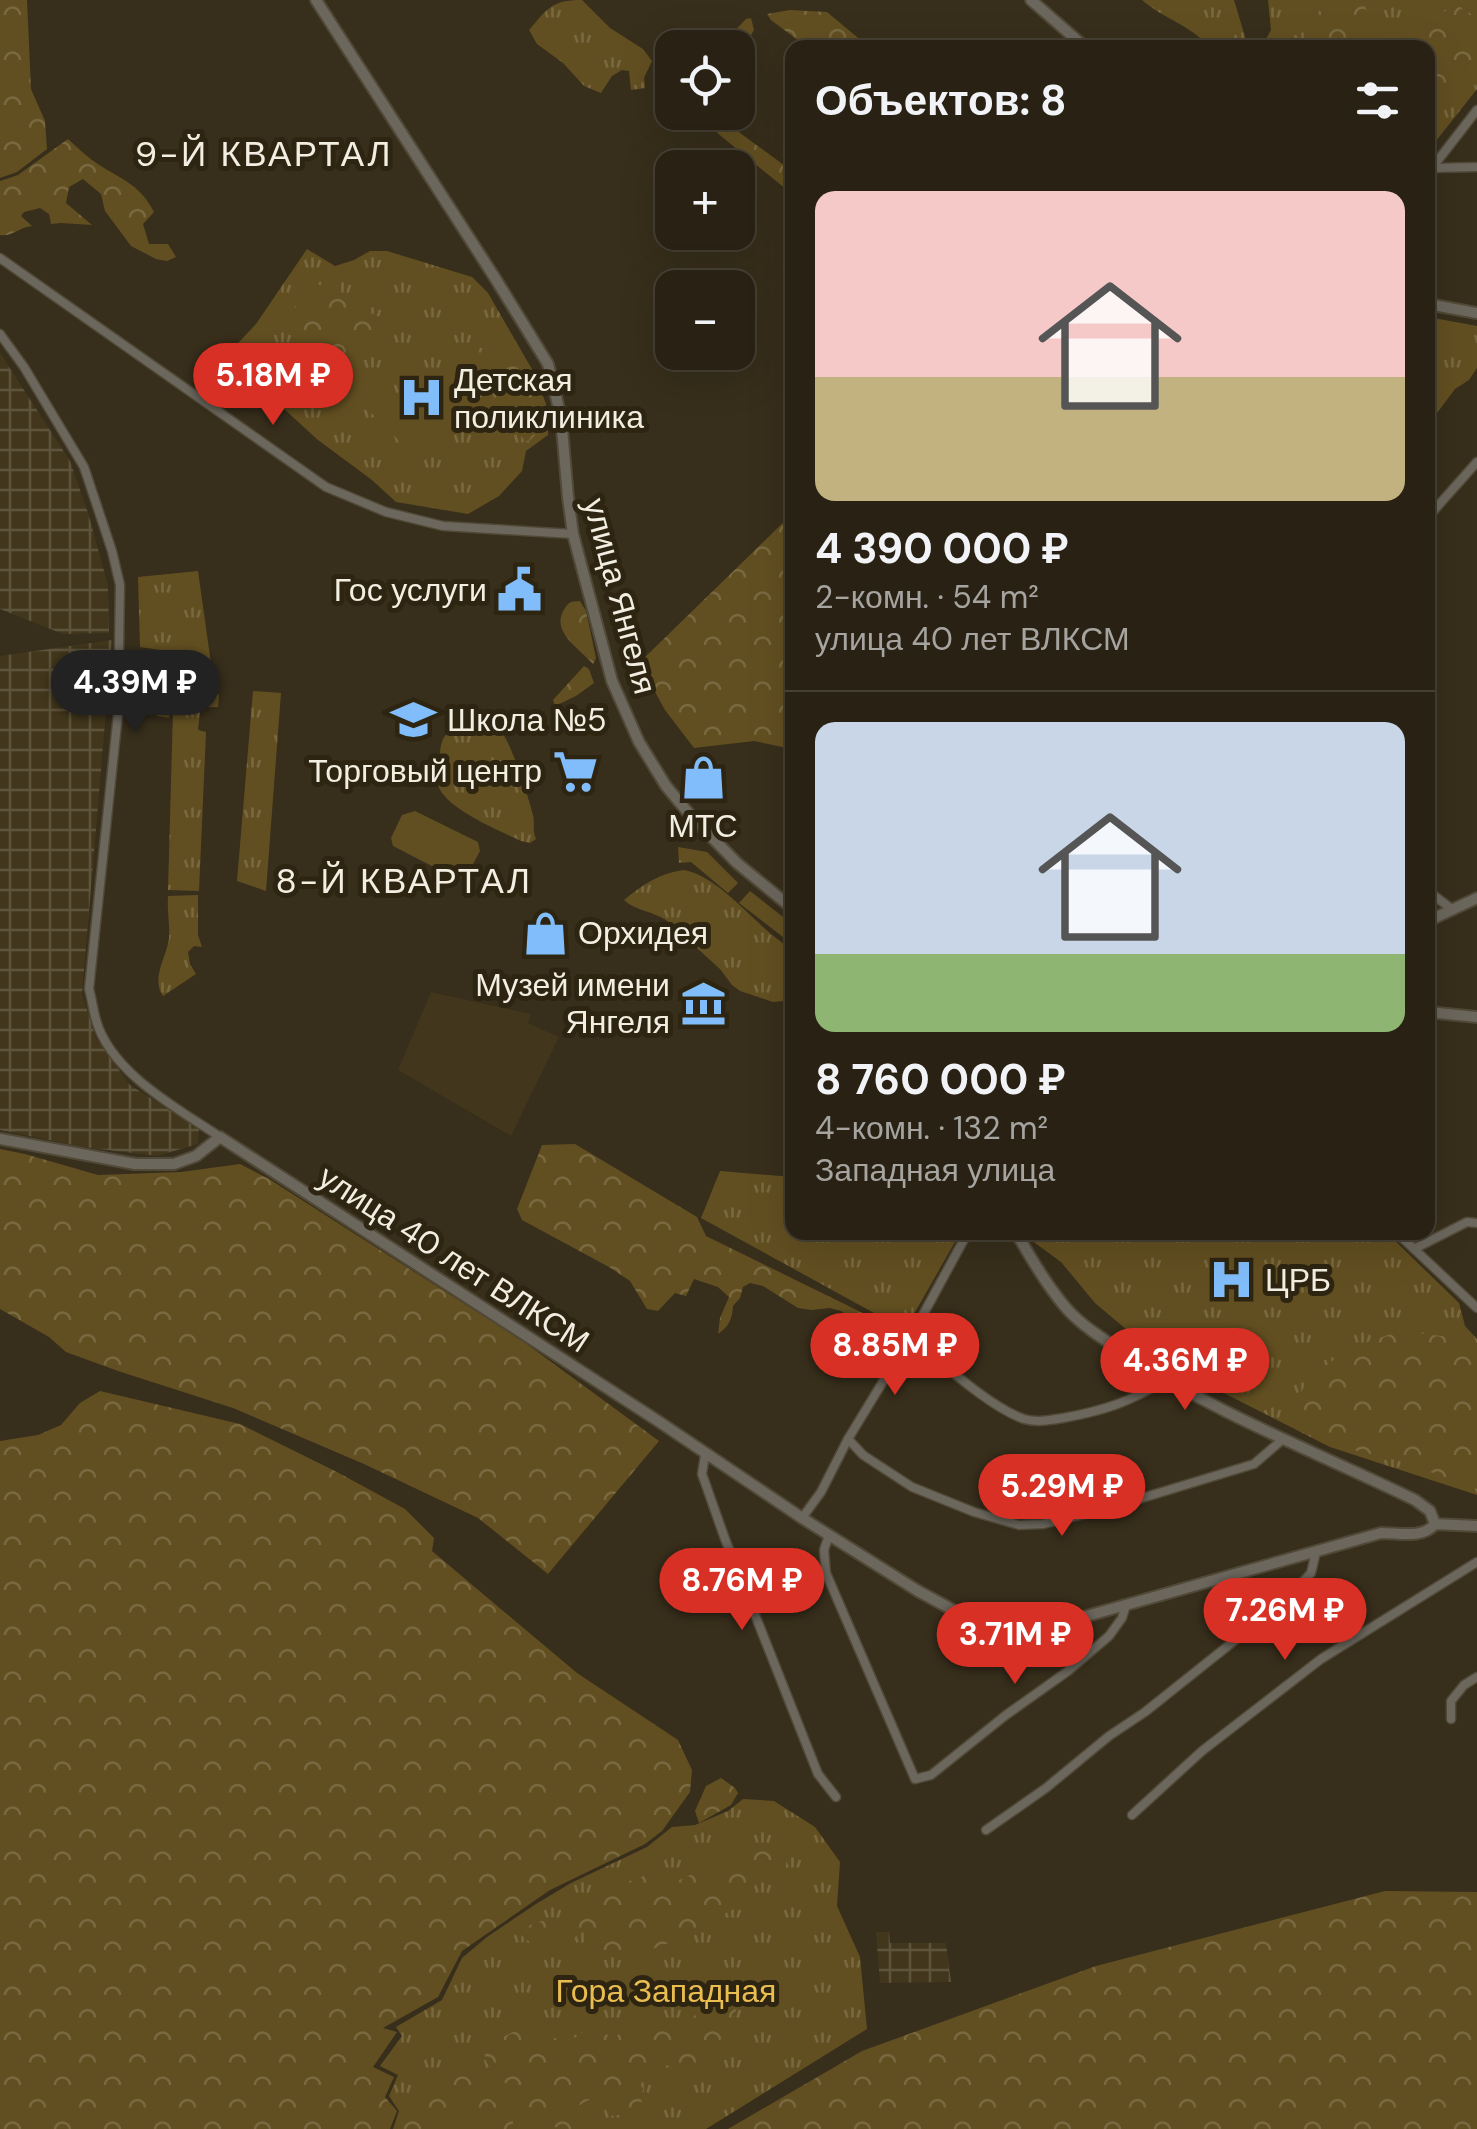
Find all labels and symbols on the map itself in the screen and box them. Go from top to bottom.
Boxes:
district label: 9-Й КВАРТАЛ [135,131,393,177]
pin: 5.18M ₽ [181,343,365,428]
place label: Детская поликлиника [454,359,644,438]
hospital icon: Детская поликлиника [397,374,445,422]
street label: улица Янгеля [574,494,666,698]
public building icon: Гос услуги [496,566,544,614]
place label: Гос услуги [334,569,487,611]
pin: 4.39M ₽ [43,650,227,735]
school or university icon: Школа №5 [390,696,438,744]
place label: Школа №5 [447,699,607,741]
supermarket icon: Торговый центр [551,747,599,795]
place label: Торговый центр [308,750,542,792]
shop icon: МТС [679,754,727,802]
place label: МТС [668,805,738,847]
district label: 8-Й КВАРТАЛ [275,858,533,904]
shop icon: Орхидея [521,909,569,957]
place label: Орхидея [578,912,708,954]
place label: Музей имени Янгеля [475,964,670,1043]
museum icon: Музей имени Янгеля [679,979,727,1027]
street label: улица 40 лет ВЛКСМ [311,1156,597,1362]
hospital icon: ЦРБ [1208,1256,1256,1304]
place label: ЦРБ [1265,1259,1331,1301]
pin: 8.85M ₽ [803,1313,987,1398]
pin: 4.36M ₽ [1093,1328,1277,1413]
pin: 5.29M ₽ [970,1454,1154,1539]
pin: 8.76M ₽ [650,1548,834,1633]
pin: 7.26M ₽ [1193,1578,1377,1663]
pin: 3.71M ₽ [923,1602,1107,1687]
park label: Гора Западная [556,1970,776,2012]

